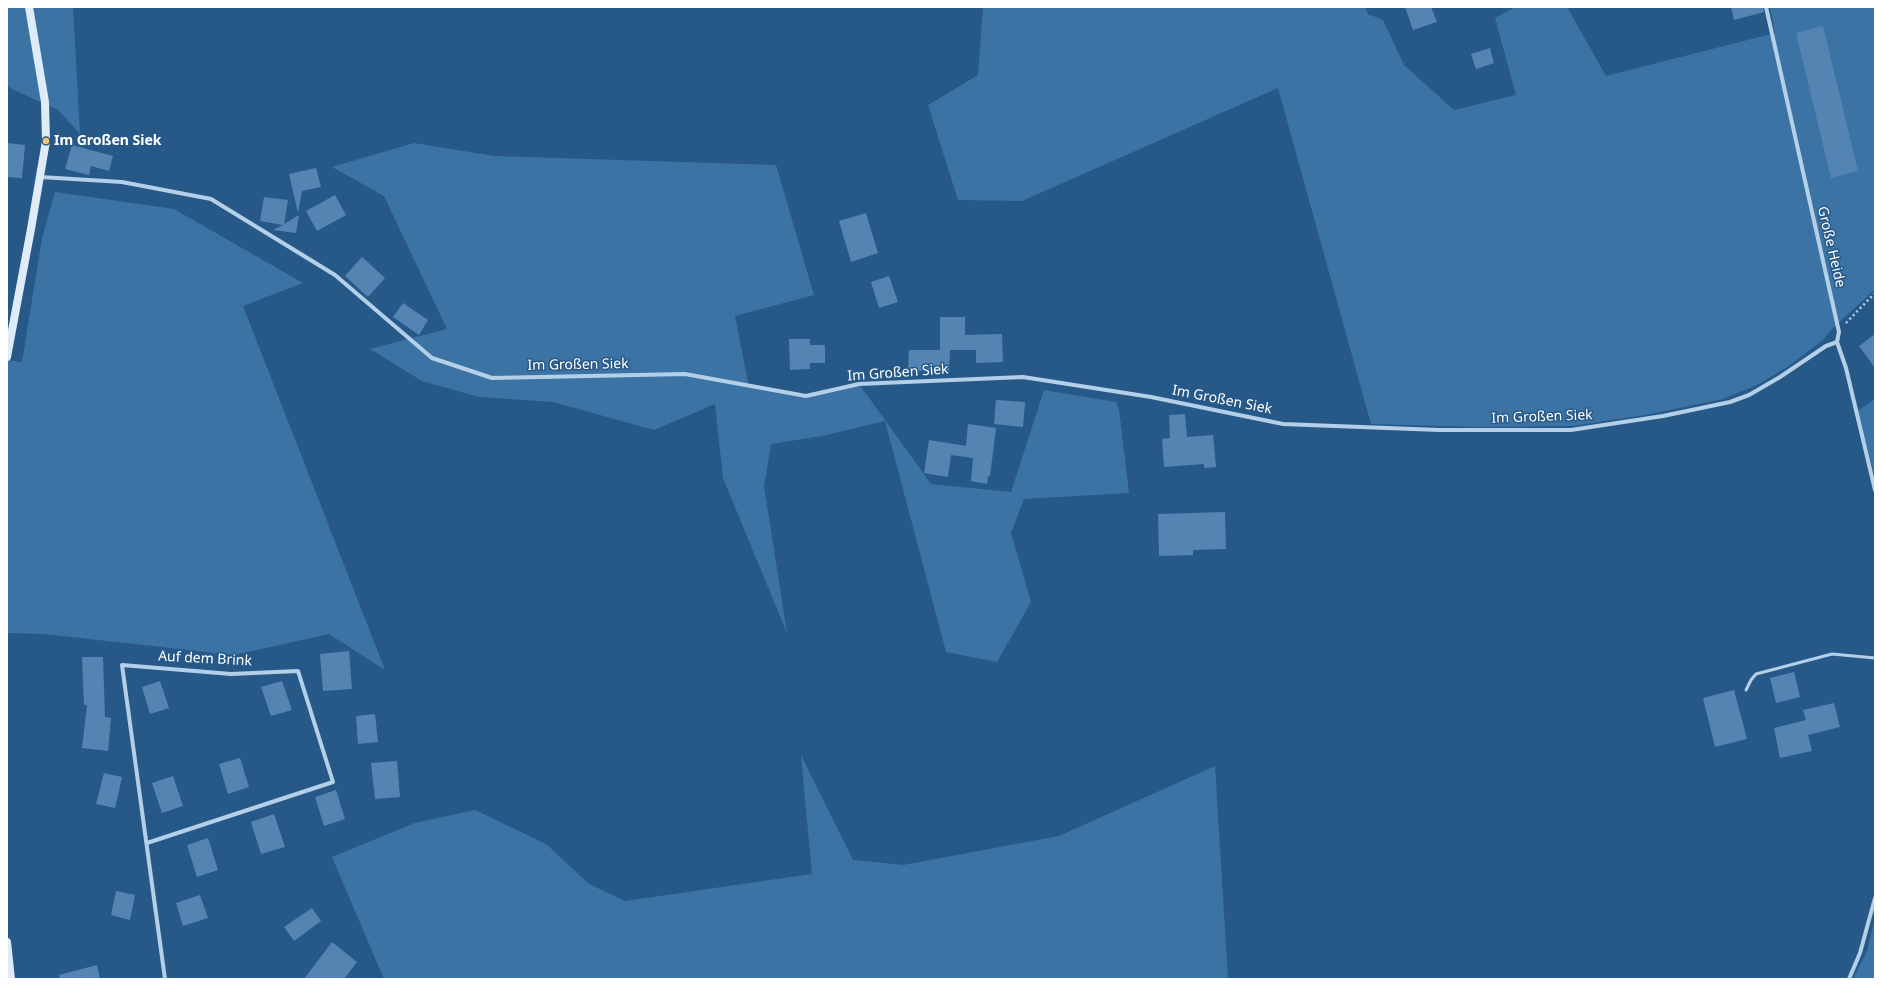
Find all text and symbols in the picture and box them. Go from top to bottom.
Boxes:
place label: Im Großen Siek [54,133,161,149]
marker: Im Großen Siek [41,136,51,146]
street label: Große Heide [1813,205,1849,289]
street label: Im Großen Siek [527,356,629,374]
street label: Im Großen Siek [847,361,949,385]
street label: Im Großen Siek [1171,382,1273,418]
street label: Im Großen Siek [1491,407,1593,427]
street label: Auf dem Brink [158,648,252,670]

